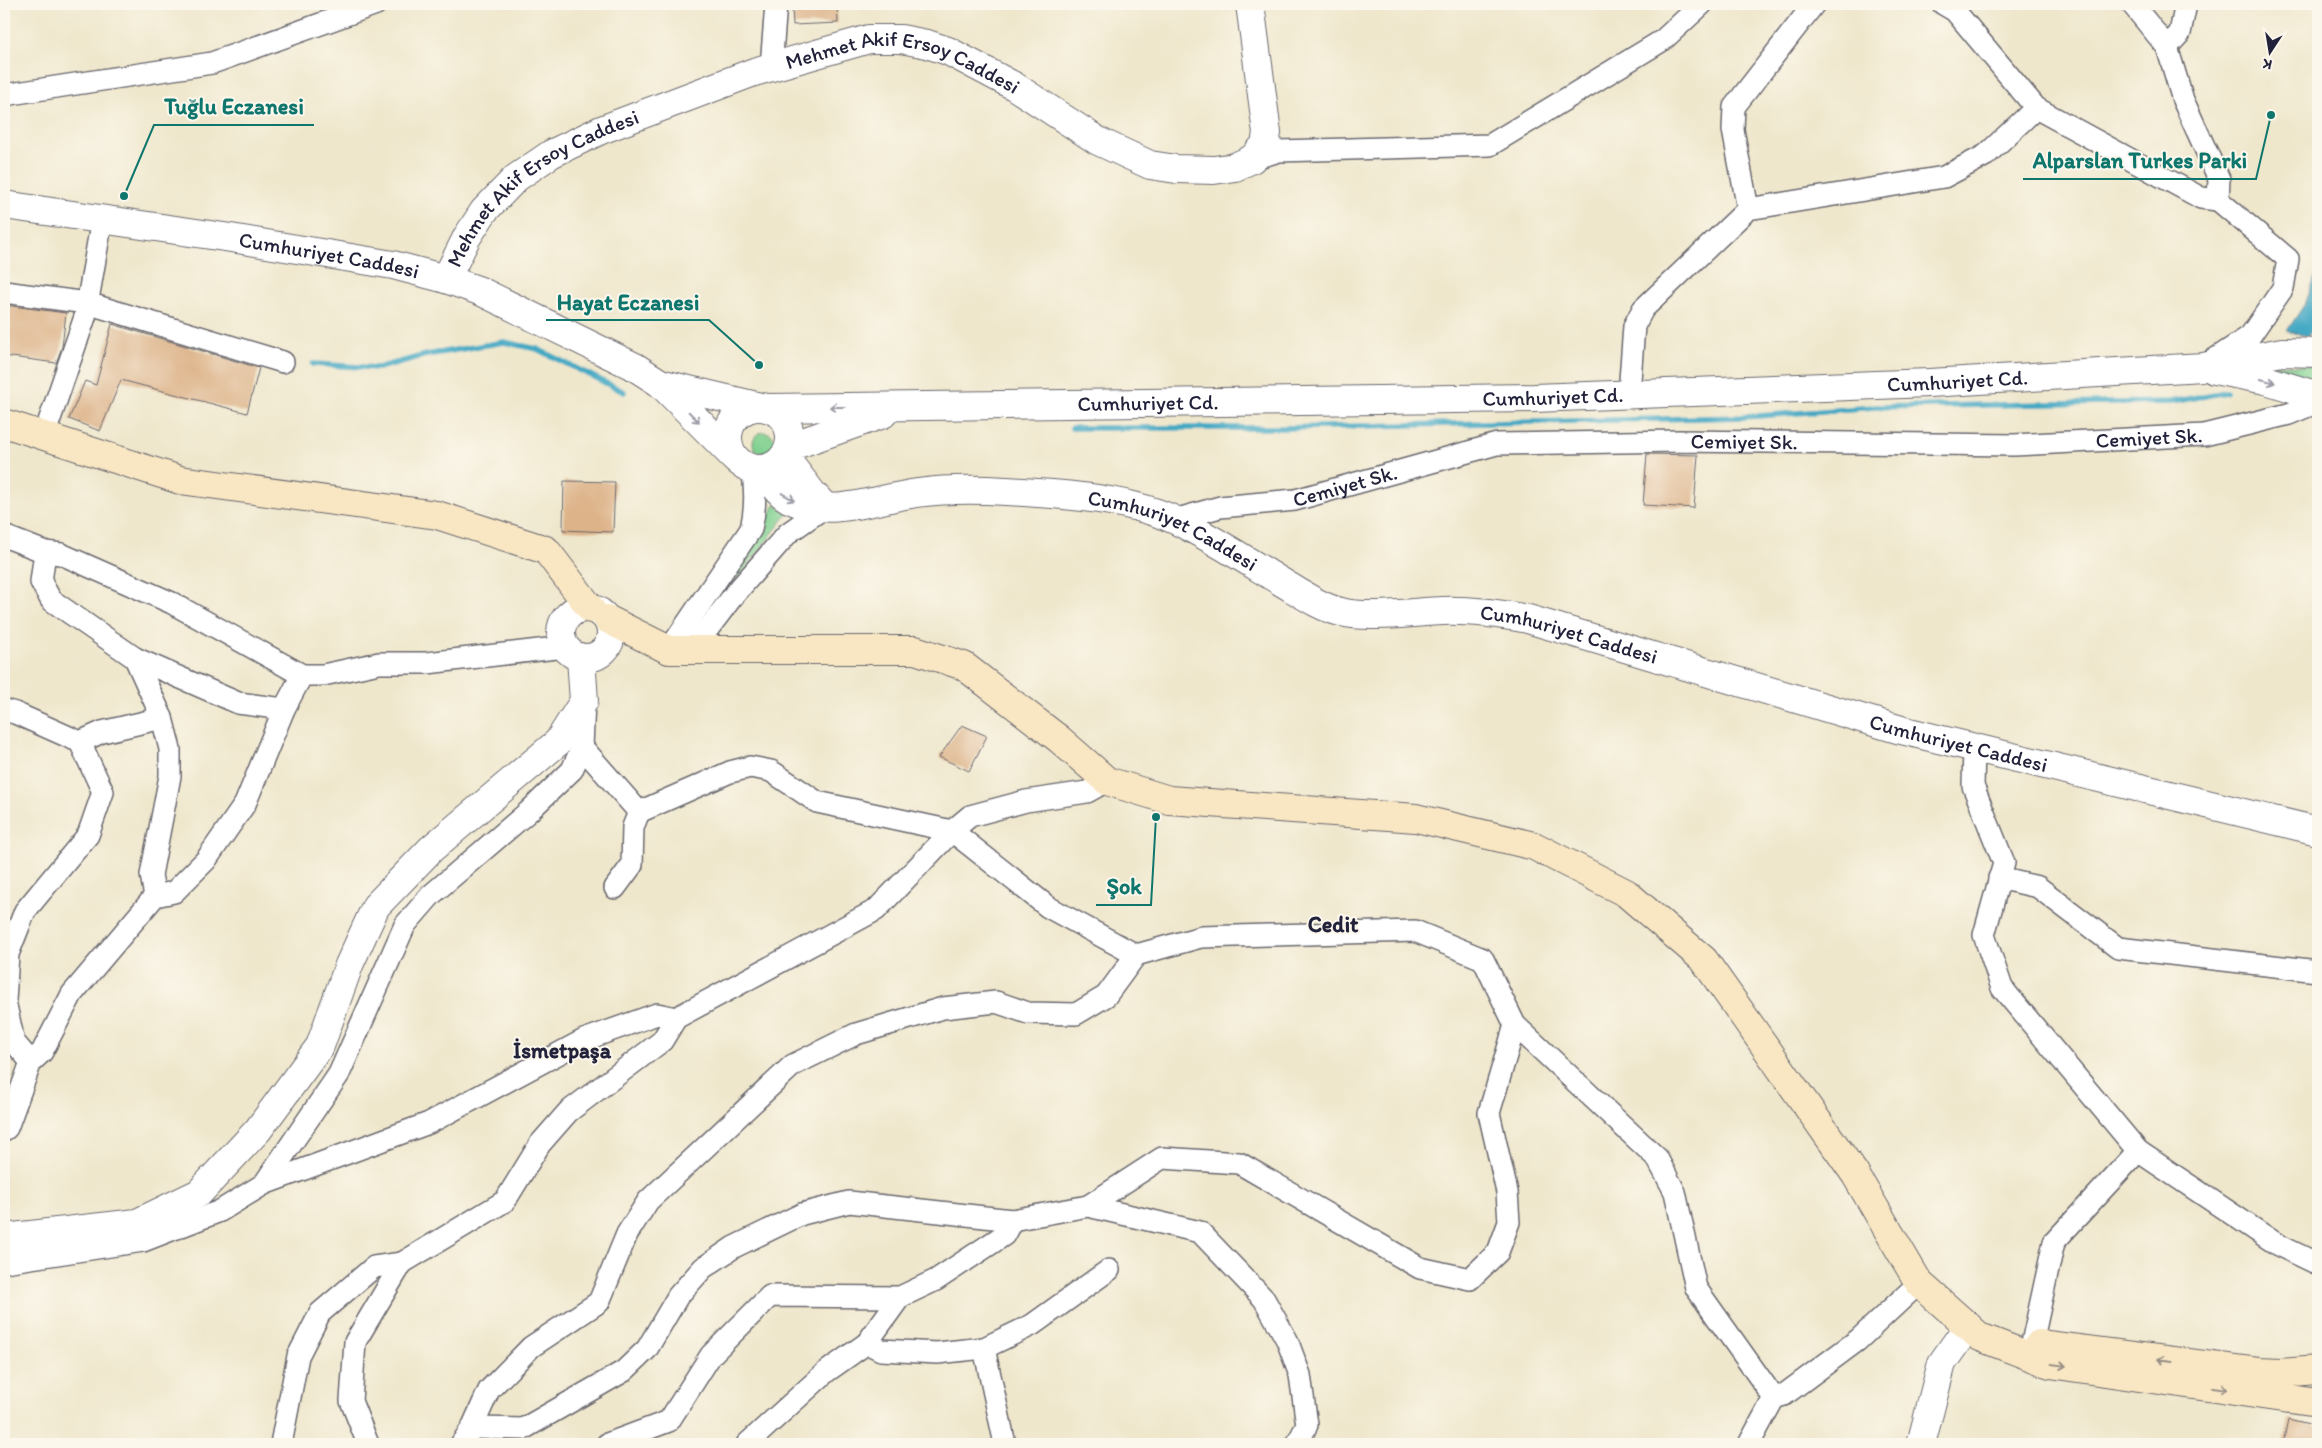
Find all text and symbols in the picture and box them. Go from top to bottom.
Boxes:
street label: Mehmet Akif Ersoy Caddesi [782,25,1025,99]
north arrow [2244,28,2294,78]
text: K [2260,55,2274,73]
callout: Tuğlu Eczanesi [154,88,314,125]
text: Tuğlu Eczanesi [163,93,304,120]
street label: Mehmet Akif Ersoy Caddesi [441,104,642,271]
callout: Alparslan Turkes Parki [2023,142,2256,179]
text: Alparslan Turkes Parki [2032,147,2247,174]
street label: Cumhuriyet Caddesi [237,227,422,283]
callout: Hayat Eczanesi [546,283,709,320]
text: Hayat Eczanesi [557,289,699,316]
street label: Cumhuriyet Cd. [1887,364,2029,397]
one-way arrow [2259,377,2275,386]
street label: Cumhuriyet Cd. [1482,382,1624,411]
street label: Cumhuriyet Cd. [1077,389,1219,416]
one-way arrow [829,402,846,412]
one-way arrow [688,411,700,423]
street label: Cemiyet Sk. [2095,422,2203,453]
street label: Cemiyet Sk. [1691,428,1798,454]
street label: Cemiyet Sk. [1290,459,1400,512]
street label: Cumhuriyet Caddesi [1086,485,1262,576]
one-way arrow [781,492,795,502]
street label: Cumhuriyet Caddesi [1479,599,1661,669]
street label: Cumhuriyet Caddesi [1866,708,2050,777]
callout: Şok [1096,868,1151,905]
text: Şok [1106,873,1142,900]
district label: Cedit [1308,911,1359,938]
district label: İsmetpaşa [513,1037,612,1064]
one-way arrow [2158,1355,2174,1365]
one-way arrow [2051,1360,2067,1370]
one-way arrow [2211,1383,2227,1393]

